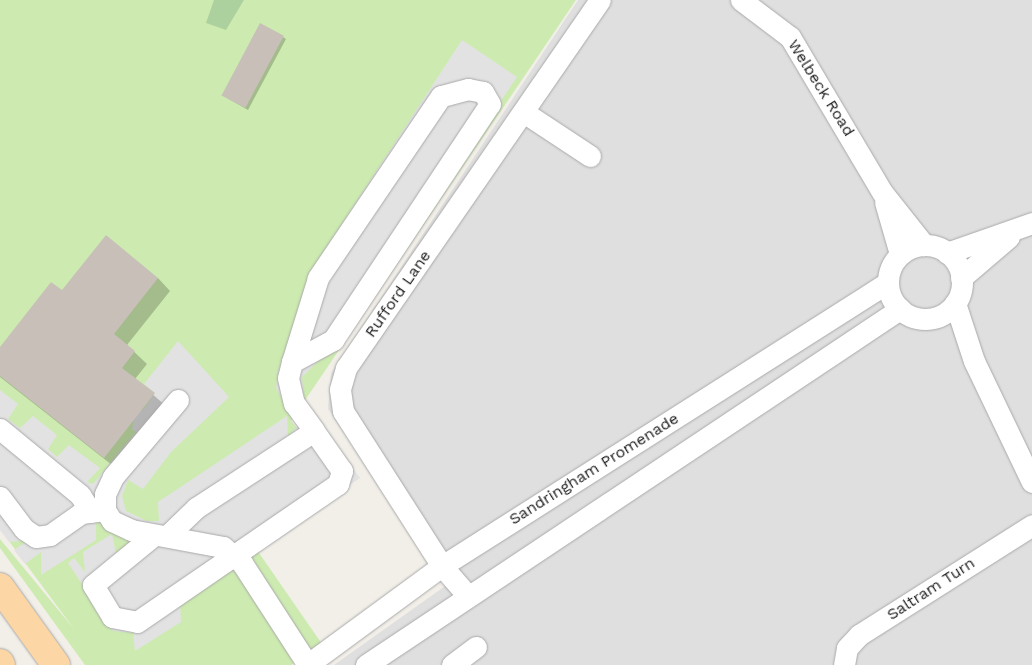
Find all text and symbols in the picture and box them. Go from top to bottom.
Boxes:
street label: Welbeck Road [784,36,858,140]
street label: Rufford Lane [361,247,435,341]
street label: Sandringham Promenade [506,409,682,529]
street label: Saltram Turn [883,553,979,625]

